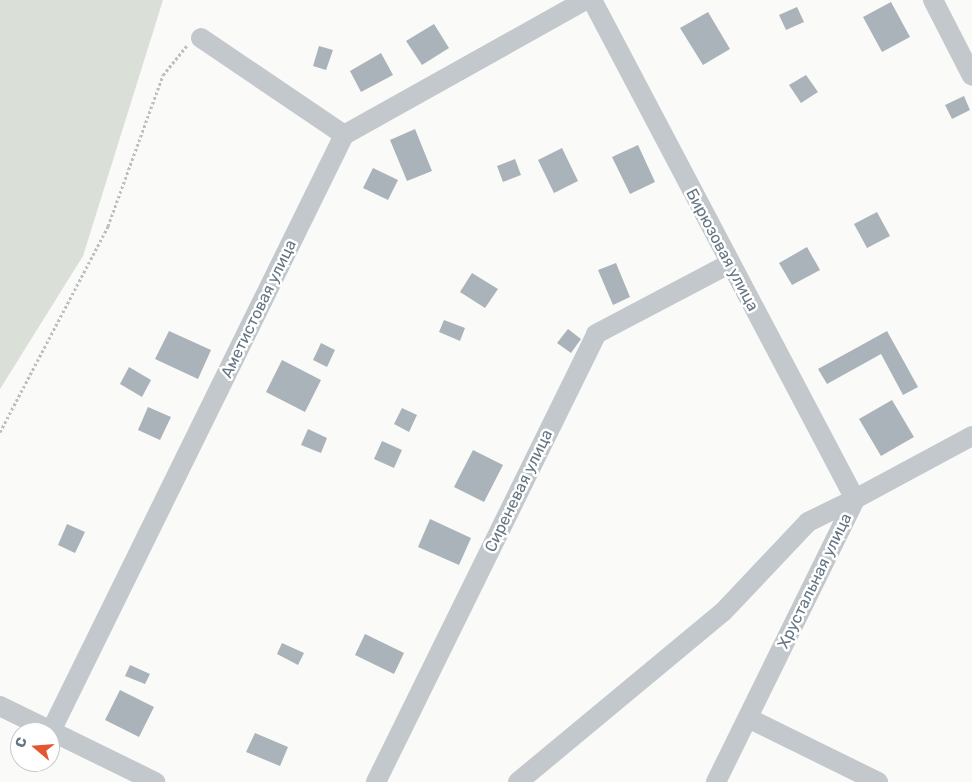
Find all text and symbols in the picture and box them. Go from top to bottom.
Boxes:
street label: Бирюзовая улица [682,185,762,315]
street label: Аметистовая улица [217,237,301,381]
street label: Сиреневая улица [481,427,557,555]
street label: Хрустальная улица [774,510,856,652]
north arrow [10,722,60,772]
text: С [12,735,31,750]

